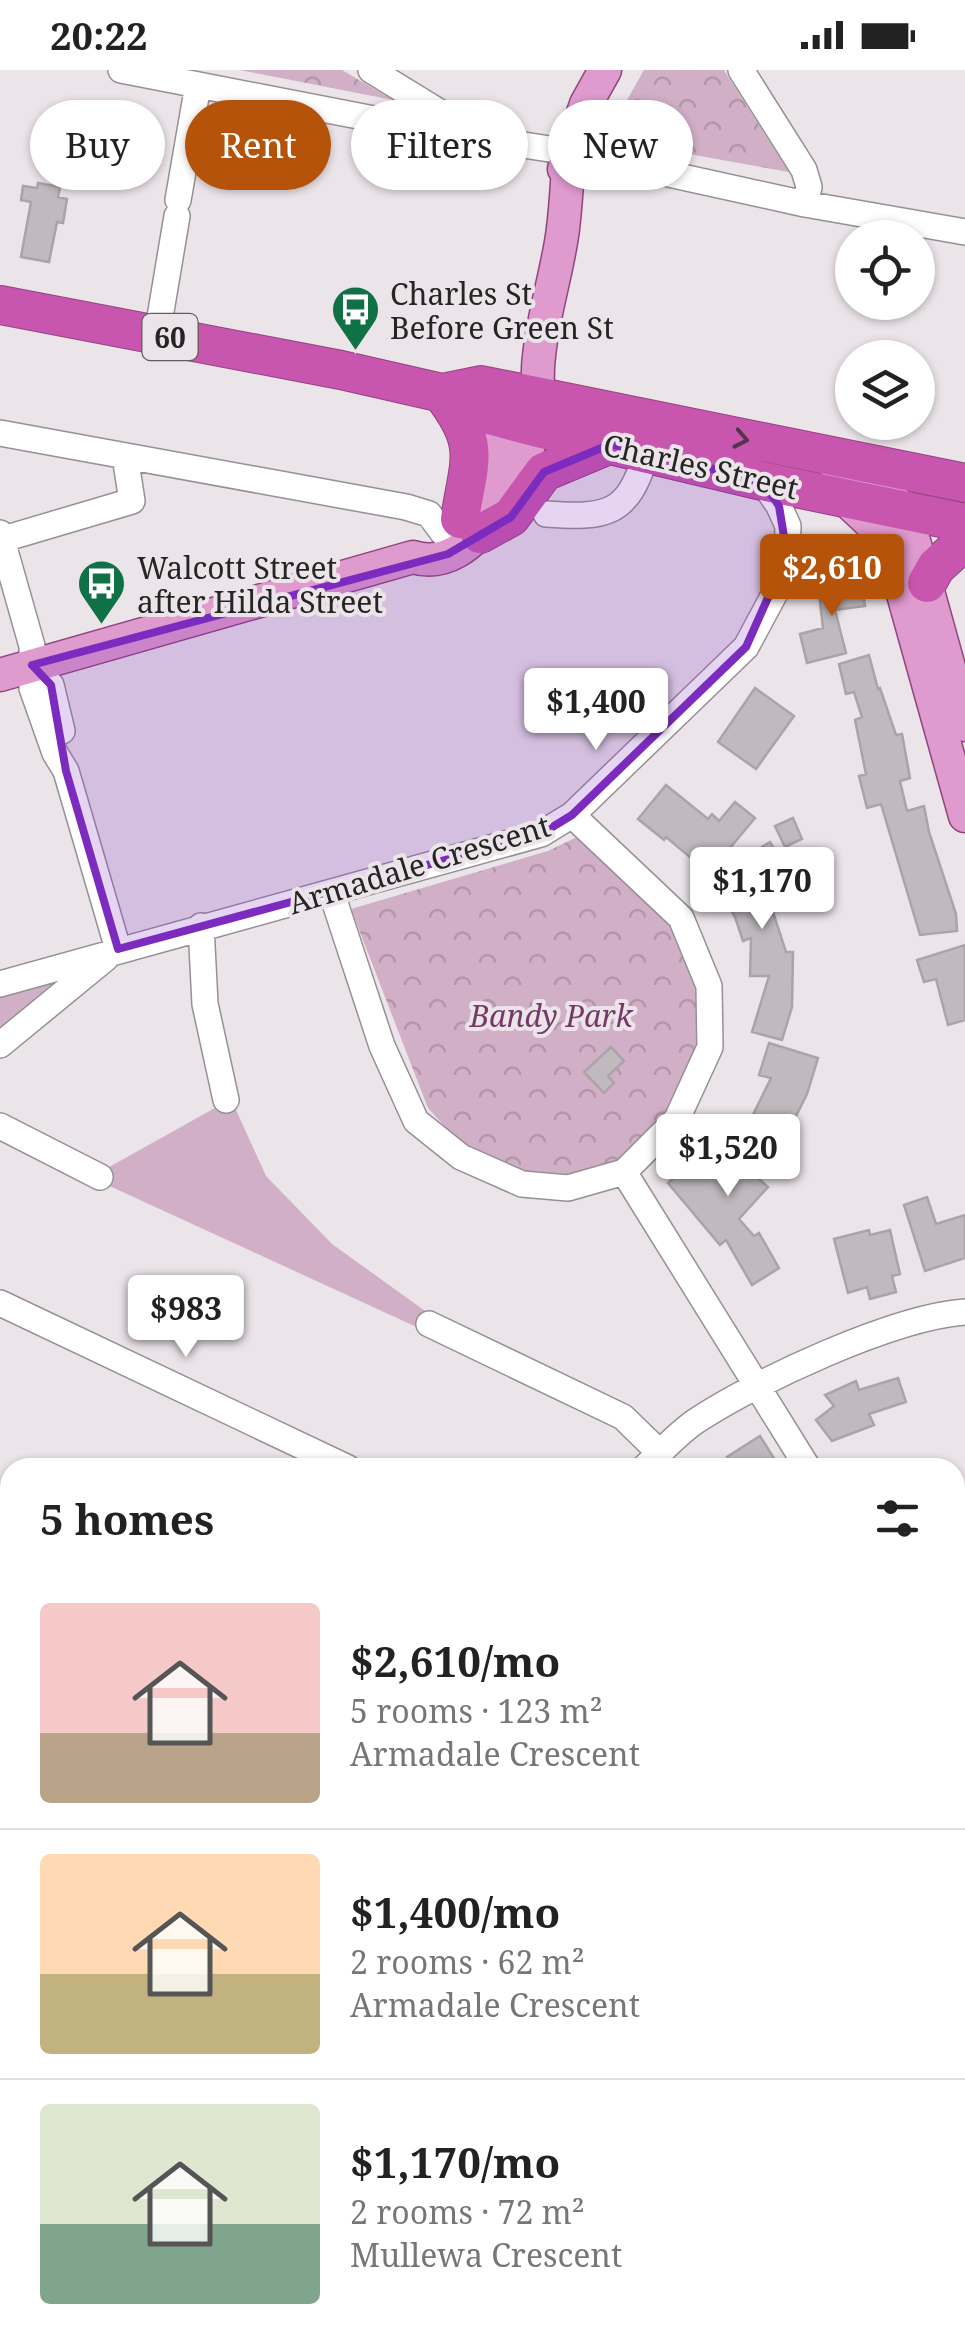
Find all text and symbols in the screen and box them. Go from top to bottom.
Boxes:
text: 20:22 [50,9,147,61]
chip: Buy [30,100,165,190]
chip: Rent [185,100,331,190]
chip: Filters [351,100,528,190]
chip: New [548,100,693,190]
map controls [835,220,935,440]
button: locate [835,220,935,320]
place label: Charles St Before Green St [390,273,614,348]
bus stop icon: Charles St Before Green St [329,284,381,352]
road number: 60 [142,314,198,360]
button: layers [835,340,935,440]
street label: Charles Street [600,424,802,508]
one-way arrow [732,428,749,449]
pin: $2,610 [751,534,913,619]
text: $2,610 [782,545,882,588]
place label: Walcott Street after Hilda Street [137,547,383,622]
bus stop icon: Walcott Street after Hilda Street [76,558,128,626]
pin: $1,400 [515,668,677,753]
text: $1,400 [546,679,646,722]
street label: Armadale Crescent [283,805,555,923]
pin: $1,170 [681,847,843,932]
text: $1,170 [712,858,812,901]
park label: Bandy Park [468,995,633,1036]
pin: $1,520 [647,1114,809,1199]
text: $1,520 [678,1125,778,1168]
pin: $983 [127,1275,245,1360]
text: $983 [150,1286,222,1329]
text: 5 homes [40,1490,214,1547]
icon: filters [870,1491,925,1546]
text: $2,610/mo [350,1632,560,1689]
icon: home [120,1643,240,1763]
text: 5 rooms · 123 m² [350,1689,603,1732]
text: Armadale Crescent [350,1732,640,1775]
text: $1,400/mo [350,1883,560,1940]
icon: home [120,1894,240,2014]
text: 2 rooms · 62 m² [350,1940,585,1983]
text: Armadale Crescent [350,1983,640,2026]
text: $1,170/mo [350,2133,560,2190]
icon: home [120,2144,240,2264]
text: 2 rooms · 72 m² [350,2190,585,2233]
text: Mullewa Crescent [350,2233,622,2276]

